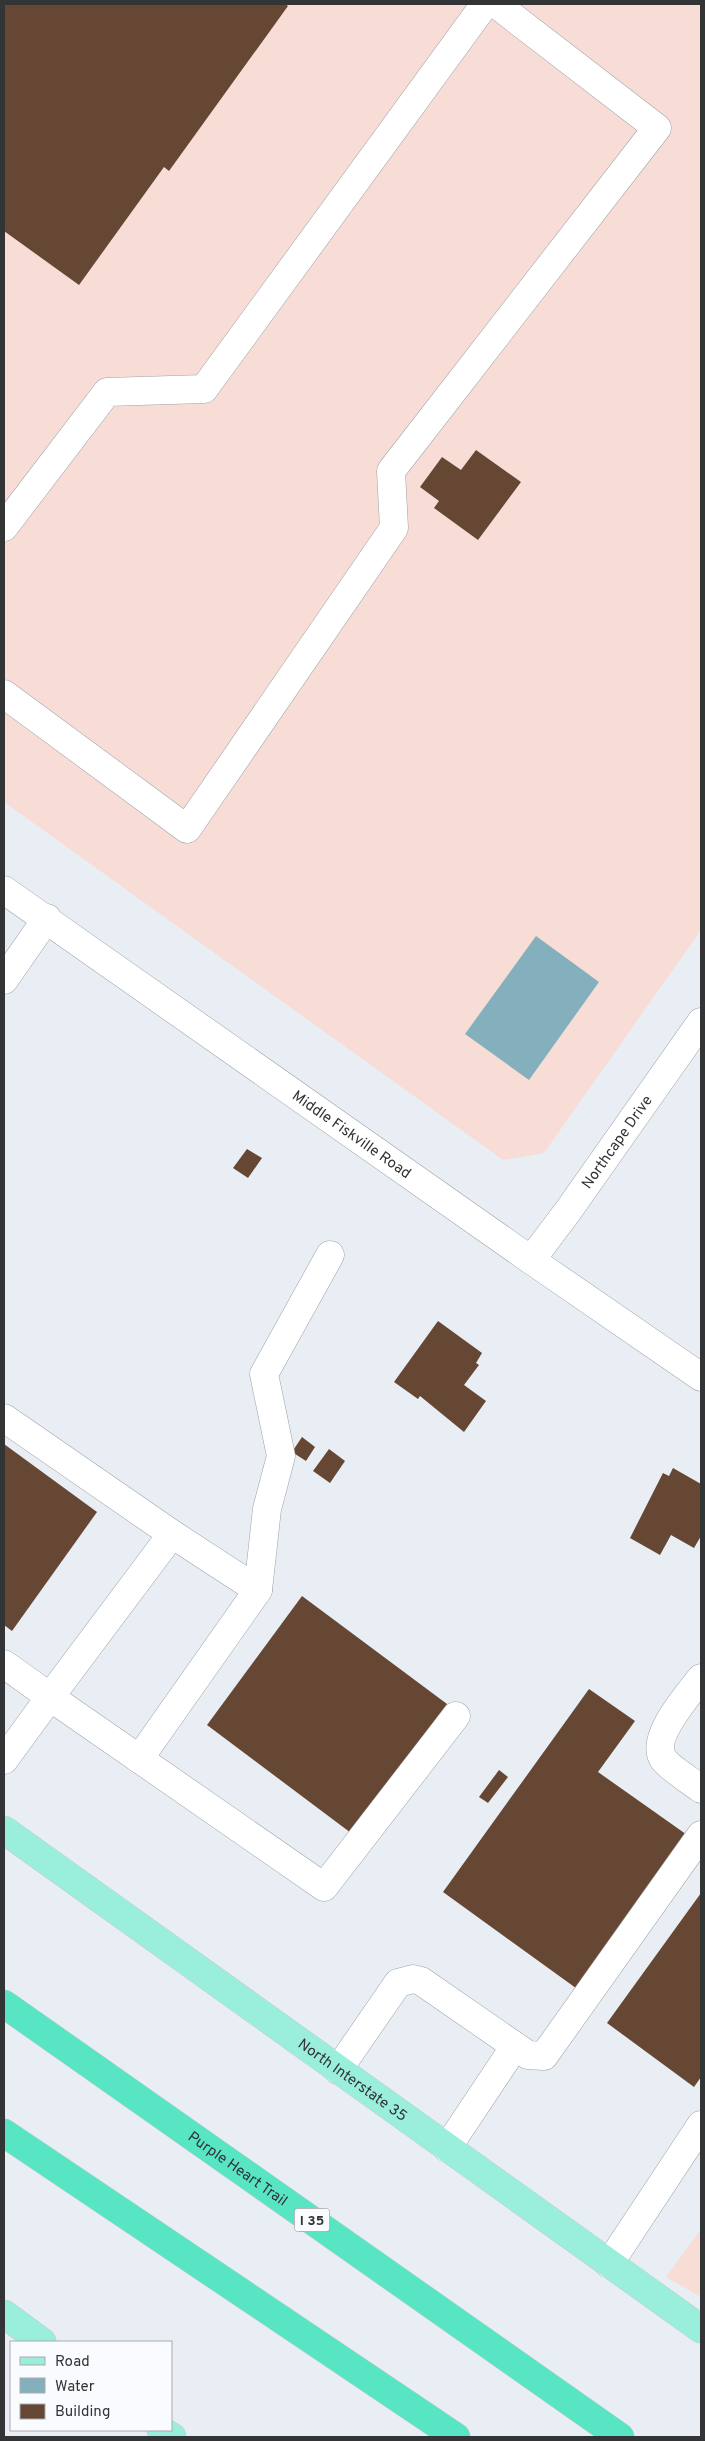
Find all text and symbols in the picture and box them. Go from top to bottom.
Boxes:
street label: Middle Fiskville Road [288,1087,414,1184]
street label: Northcape Drive [578,1092,657,1193]
street label: North Interstate 35 [294,2035,410,2126]
street label: Purple Heart Trail [184,2128,291,2211]
road number: I 35 [294,2208,330,2232]
legend [10,2341,172,2431]
text: Road [55,2353,90,2372]
text: Water [55,2378,95,2397]
text: Building [55,2403,110,2422]

